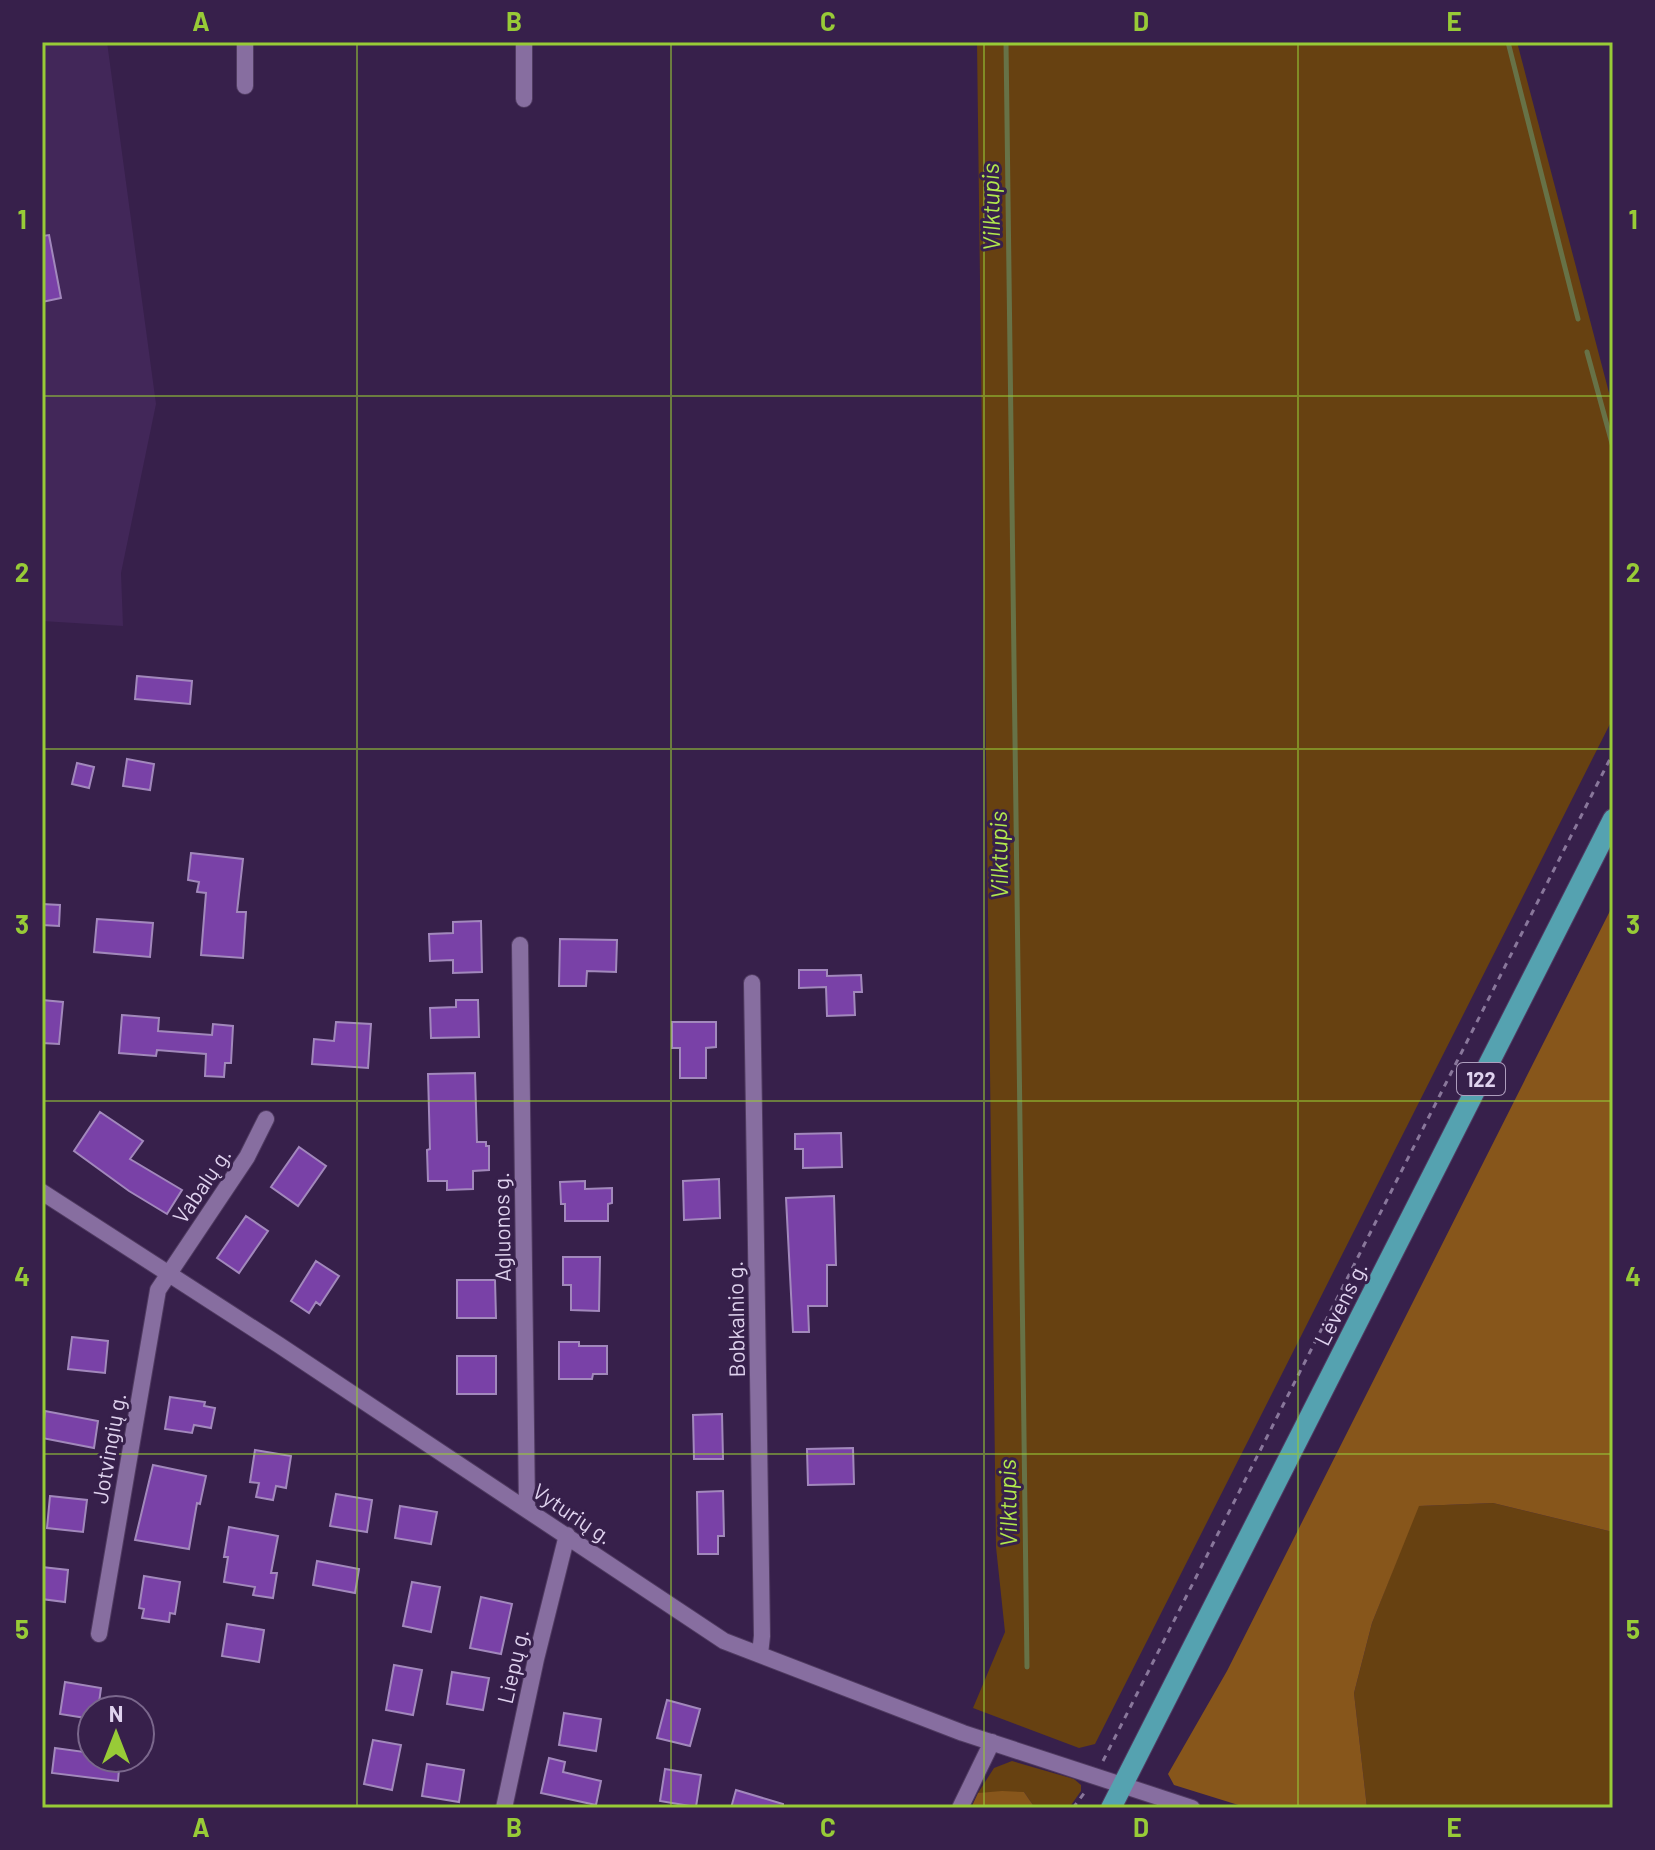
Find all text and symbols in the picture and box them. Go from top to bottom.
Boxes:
text: A [192,5,210,36]
text: B [506,5,522,36]
text: C [820,5,836,36]
text: D [1133,5,1149,36]
text: E [1446,5,1462,36]
water label: Vilktupis [975,163,1005,251]
text: 1 [17,203,27,234]
text: 1 [1628,203,1638,234]
text: 2 [15,556,29,587]
text: 2 [1626,556,1640,587]
water label: Vilktupis [983,811,1013,899]
text: 3 [15,908,29,939]
text: 3 [1626,908,1640,939]
road number: 122 [1457,1063,1505,1095]
street label: Vabalų g. [166,1142,236,1228]
street label: Agluonos g. [487,1172,515,1282]
street label: Lėvens g. [1308,1257,1372,1349]
text: 4 [14,1260,30,1291]
street label: Bobkalnio g. [721,1260,749,1378]
text: 4 [1625,1260,1641,1291]
street label: Jotvingių g. [85,1391,131,1505]
water label: Vilktupis [992,1459,1022,1547]
street label: Vyturių g. [528,1477,618,1549]
text: 5 [15,1613,29,1644]
text: 5 [1626,1613,1640,1644]
street label: Liepų g. [491,1626,533,1706]
north arrow [76,1694,156,1774]
text: N [109,1700,123,1726]
text: A [192,1811,210,1842]
text: B [506,1811,522,1842]
text: C [820,1811,836,1842]
text: D [1133,1811,1149,1842]
text: E [1446,1811,1462,1842]

